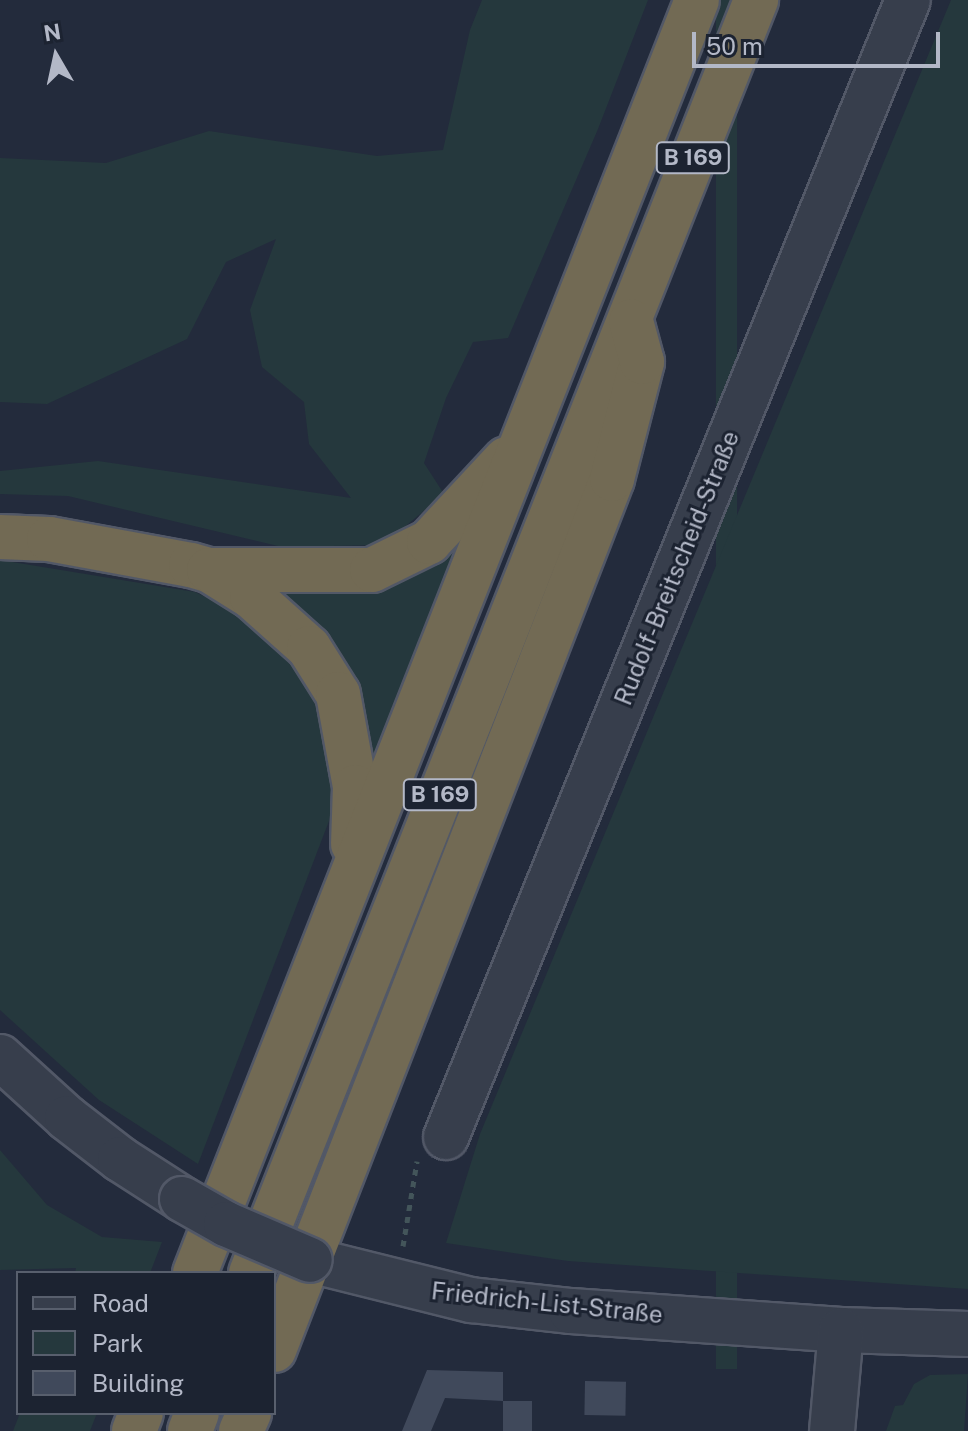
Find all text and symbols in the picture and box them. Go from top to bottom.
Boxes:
north arrow [16,16,96,96]
scale bar [696,16,944,66]
text: N [42,18,63,46]
text: 50 m [706,32,763,60]
road number: B 169 [655,140,731,176]
street label: Rudolf-Breitscheid-Straße [609,427,745,709]
road number: B 169 [402,777,478,813]
legend [16,1271,276,1415]
street label: Friedrich-List-Straße [430,1277,664,1329]
text: Road [92,1289,149,1317]
text: Park [92,1329,143,1357]
text: Building [92,1369,184,1397]

